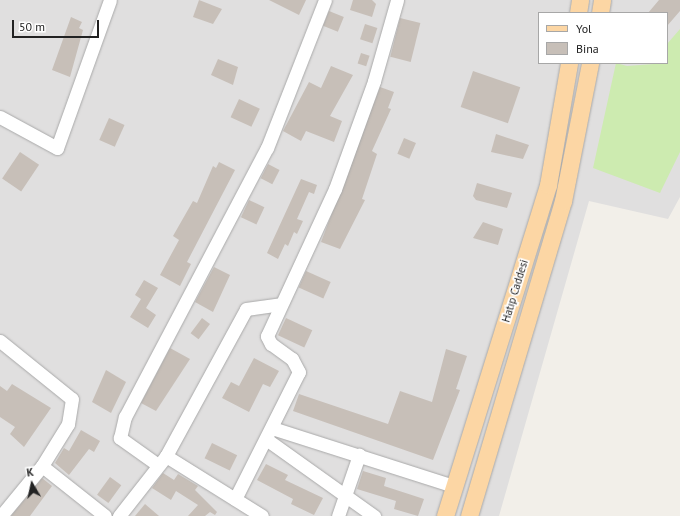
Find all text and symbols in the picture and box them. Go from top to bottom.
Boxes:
scale bar [14,12,101,38]
legend [538,12,668,64]
text: 50 m [19,19,45,34]
text: Yol [576,21,592,36]
text: Bina [576,41,599,56]
street label: Hatıp Caddesi [499,258,531,324]
north arrow [12,464,52,504]
text: K [26,465,35,480]

